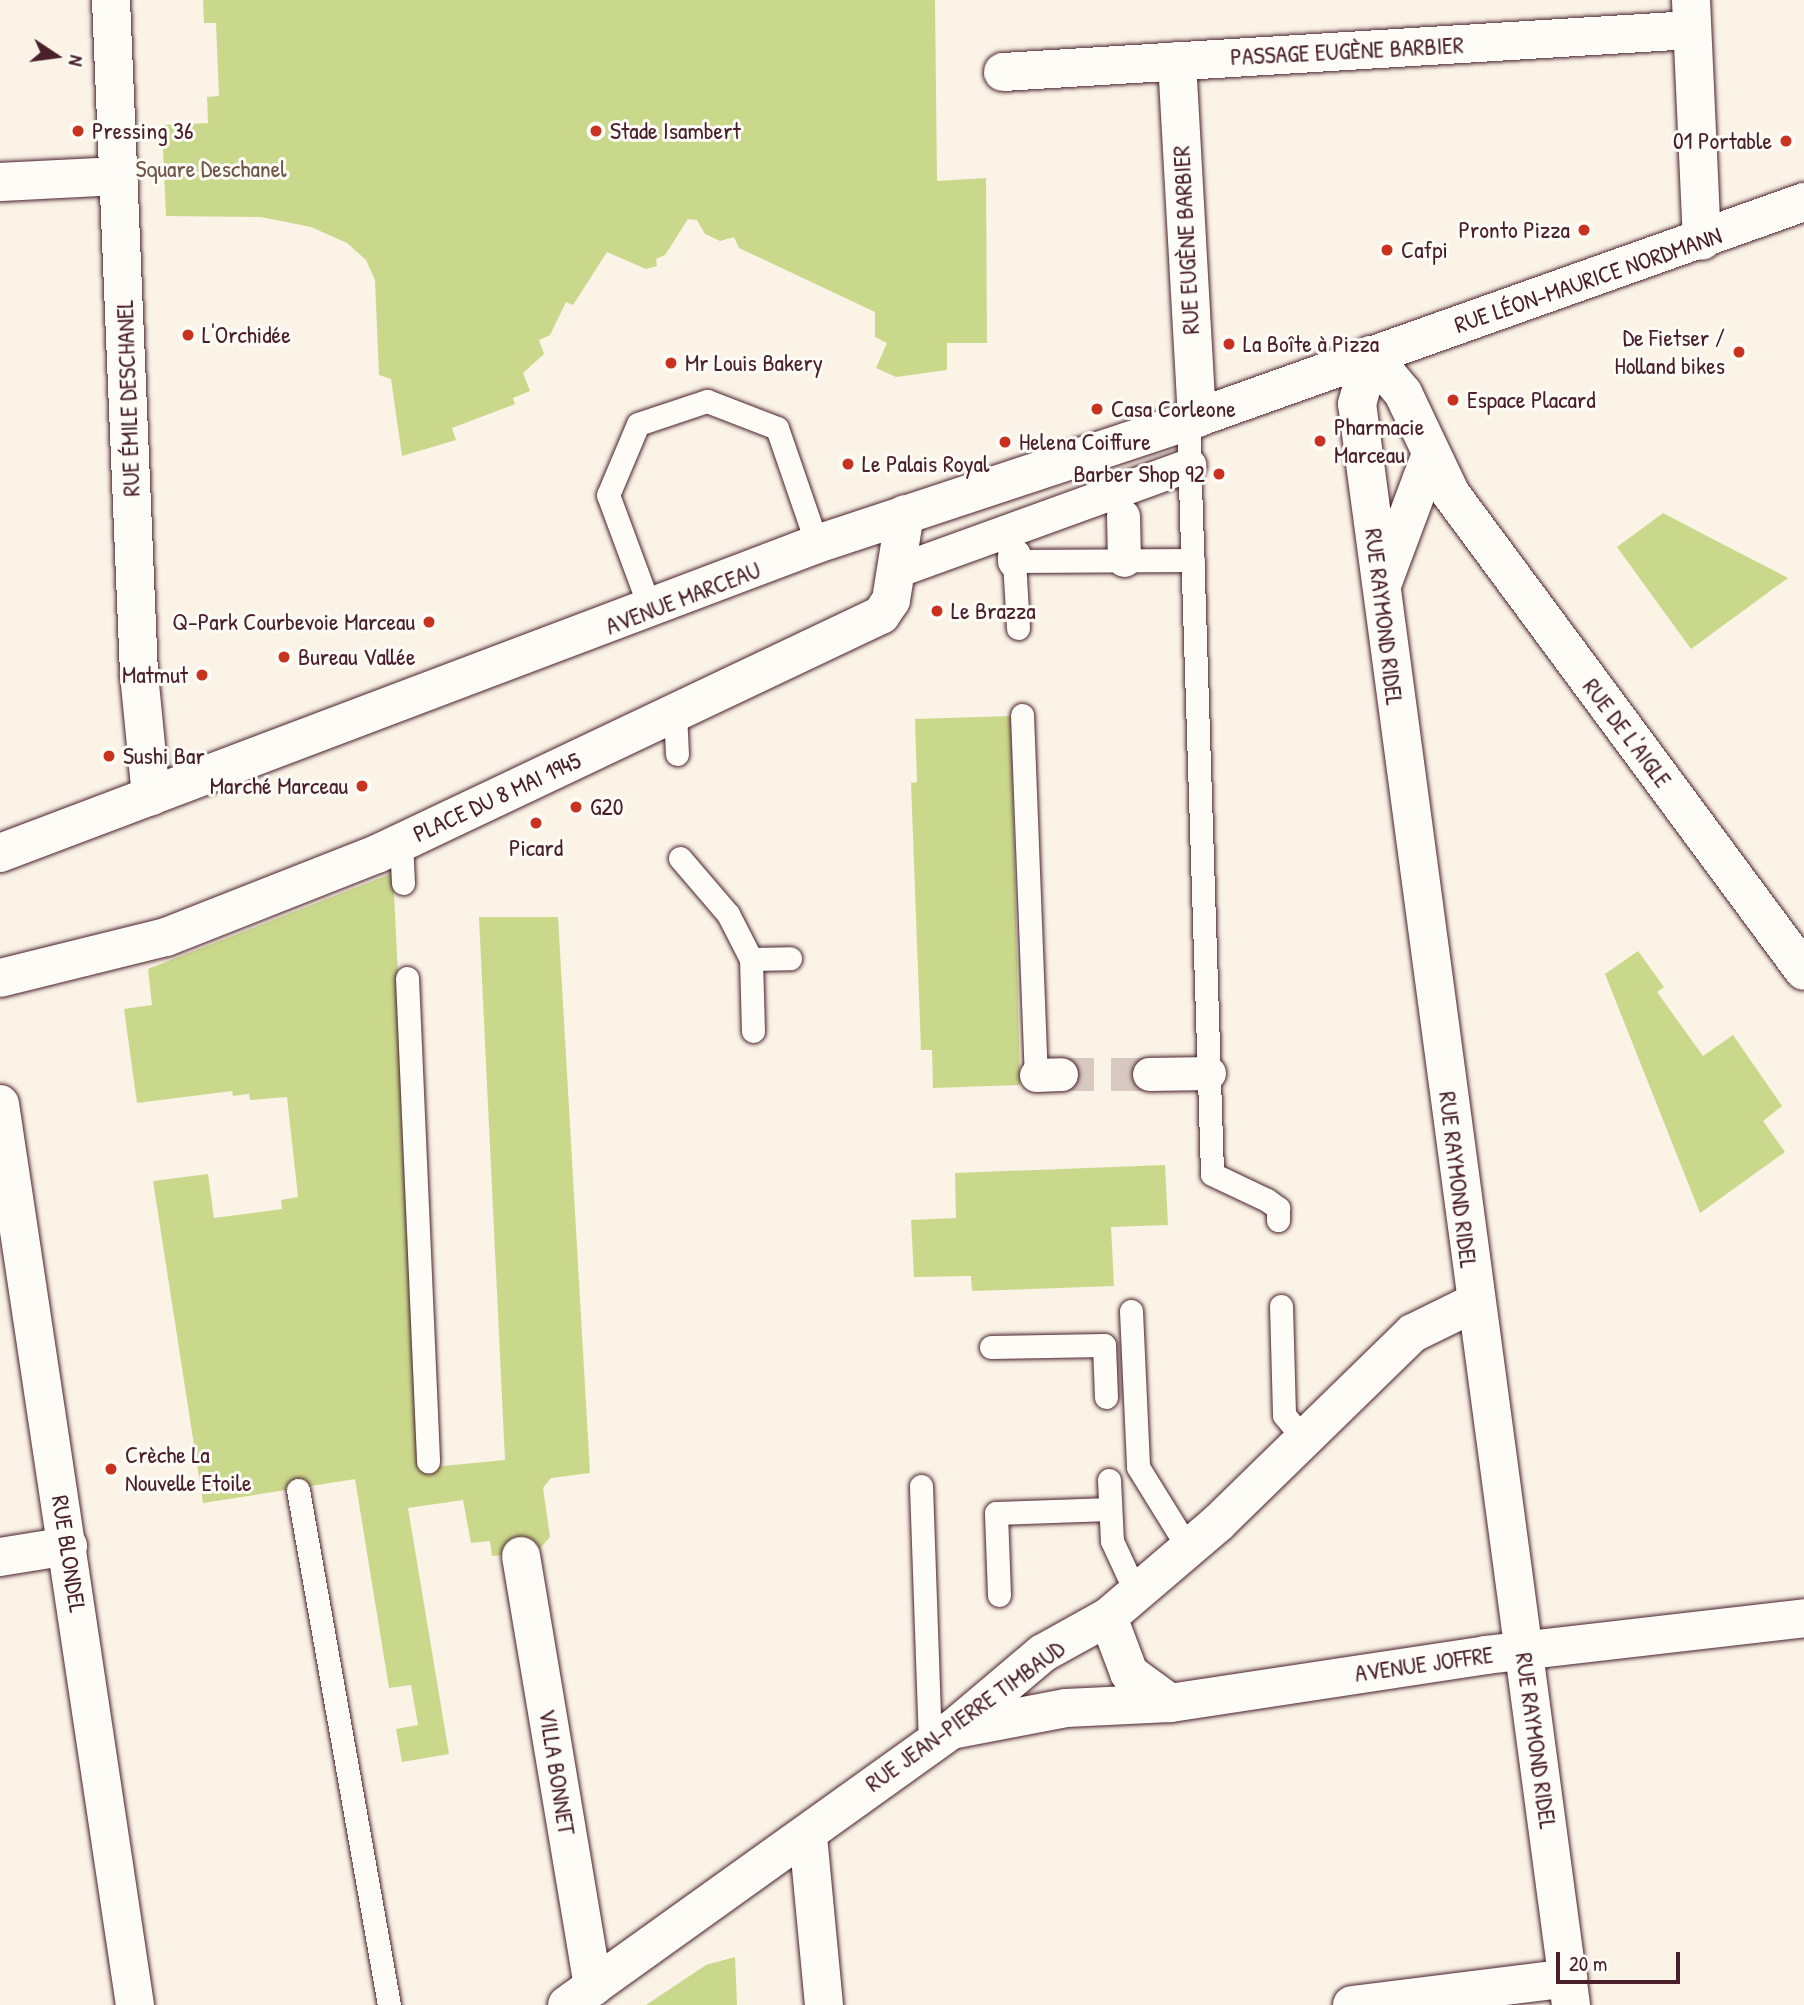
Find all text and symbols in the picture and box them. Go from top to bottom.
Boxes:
north arrow [21,21,91,91]
street label: PASSAGE EUGÈNE BARBIER [1230,31,1464,71]
text: N [63,53,90,69]
place label: Pressing 36 [92,117,194,145]
place label: Stade Isambert [610,117,741,145]
marker: Pressing 36 [70,123,86,139]
marker: Stade Isambert [588,123,604,139]
place label: 01 Portable [1673,127,1772,155]
marker: 01 Portable [1778,133,1794,149]
street label: RUE EUGÈNE BARBIER [1167,145,1205,335]
park label: Square Deschanel [135,155,287,183]
place label: Pronto Pizza [1458,216,1570,244]
street label: RUE LÉON-MAURICE NORDMANN [1451,221,1725,339]
marker: Pronto Pizza [1576,222,1592,238]
place label: Cafpi [1401,236,1448,264]
marker: Cafpi [1379,242,1395,258]
street label: RUE ÉMILE DESCHANEL [110,299,146,497]
place label: L'Orchidée [202,321,291,349]
place label: De Fietser / Holland bikes [1615,324,1725,380]
marker: L'Orchidée [180,327,196,343]
place label: La Boîte à Pizza [1243,330,1379,358]
marker: La Boîte à Pizza [1221,336,1237,352]
marker: De Fietser / Holland bikes [1731,344,1747,360]
place label: Mr Louis Bakery [685,349,823,377]
marker: Mr Louis Bakery [663,355,679,371]
place label: Espace Placard [1467,386,1596,414]
marker: Espace Placard [1445,392,1461,408]
place label: Casa Corleone [1111,395,1236,423]
marker: Casa Corleone [1089,401,1105,417]
place label: Pharmacie Marceau [1334,413,1424,469]
place label: Helena Coiffure [1019,428,1151,456]
marker: Pharmacie Marceau [1312,433,1328,449]
marker: Helena Coiffure [997,434,1013,450]
place label: Le Palais Royal [862,450,989,478]
marker: Le Palais Royal [840,456,856,472]
place label: Barber Shop 92 [1073,460,1205,488]
marker: Barber Shop 92 [1211,466,1227,482]
street label: RUE RAYMOND RIDEL [1359,527,1409,707]
street label: AVENUE MARCEAU [602,555,764,641]
place label: Le Brazza [951,597,1036,625]
marker: Le Brazza [929,603,945,619]
place label: Q-Park Courbevoie Marceau [172,608,415,636]
marker: Q-Park Courbevoie Marceau [421,614,437,630]
place label: Bureau Vallée [298,643,415,671]
marker: Bureau Vallée [276,649,292,665]
place label: Matmut [122,661,188,689]
marker: Matmut [194,667,210,683]
street label: RUE DE L'AIGLE [1577,673,1677,793]
place label: Sushi Bar [123,742,205,770]
street label: PLACE DU 8 MAI 1945 [409,746,585,848]
marker: Sushi Bar [101,748,117,764]
place label: Marché Marceau [210,772,348,800]
marker: Marché Marceau [354,778,370,794]
place label: G20 [590,793,624,821]
marker: G20 [568,799,584,815]
marker: Picard [528,815,544,831]
place label: Picard [509,834,563,862]
street label: RUE RAYMOND RIDEL [1433,1090,1483,1270]
place label: Crèche La Nouvelle Etoile [125,1441,251,1497]
marker: Crèche La Nouvelle Etoile [103,1461,119,1477]
street label: RUE BLONDEL [46,1493,92,1615]
street label: RUE JEAN-PIERRE TIMBAUD [860,1634,1070,1798]
street label: AVENUE JOFFRE [1353,1640,1495,1688]
street label: RUE RAYMOND RIDEL [1509,1651,1563,1831]
street label: VILLA BONNET [533,1707,581,1837]
scale bar [1559,1938,1683,1982]
text: 20 m [1569,1949,1607,1978]

